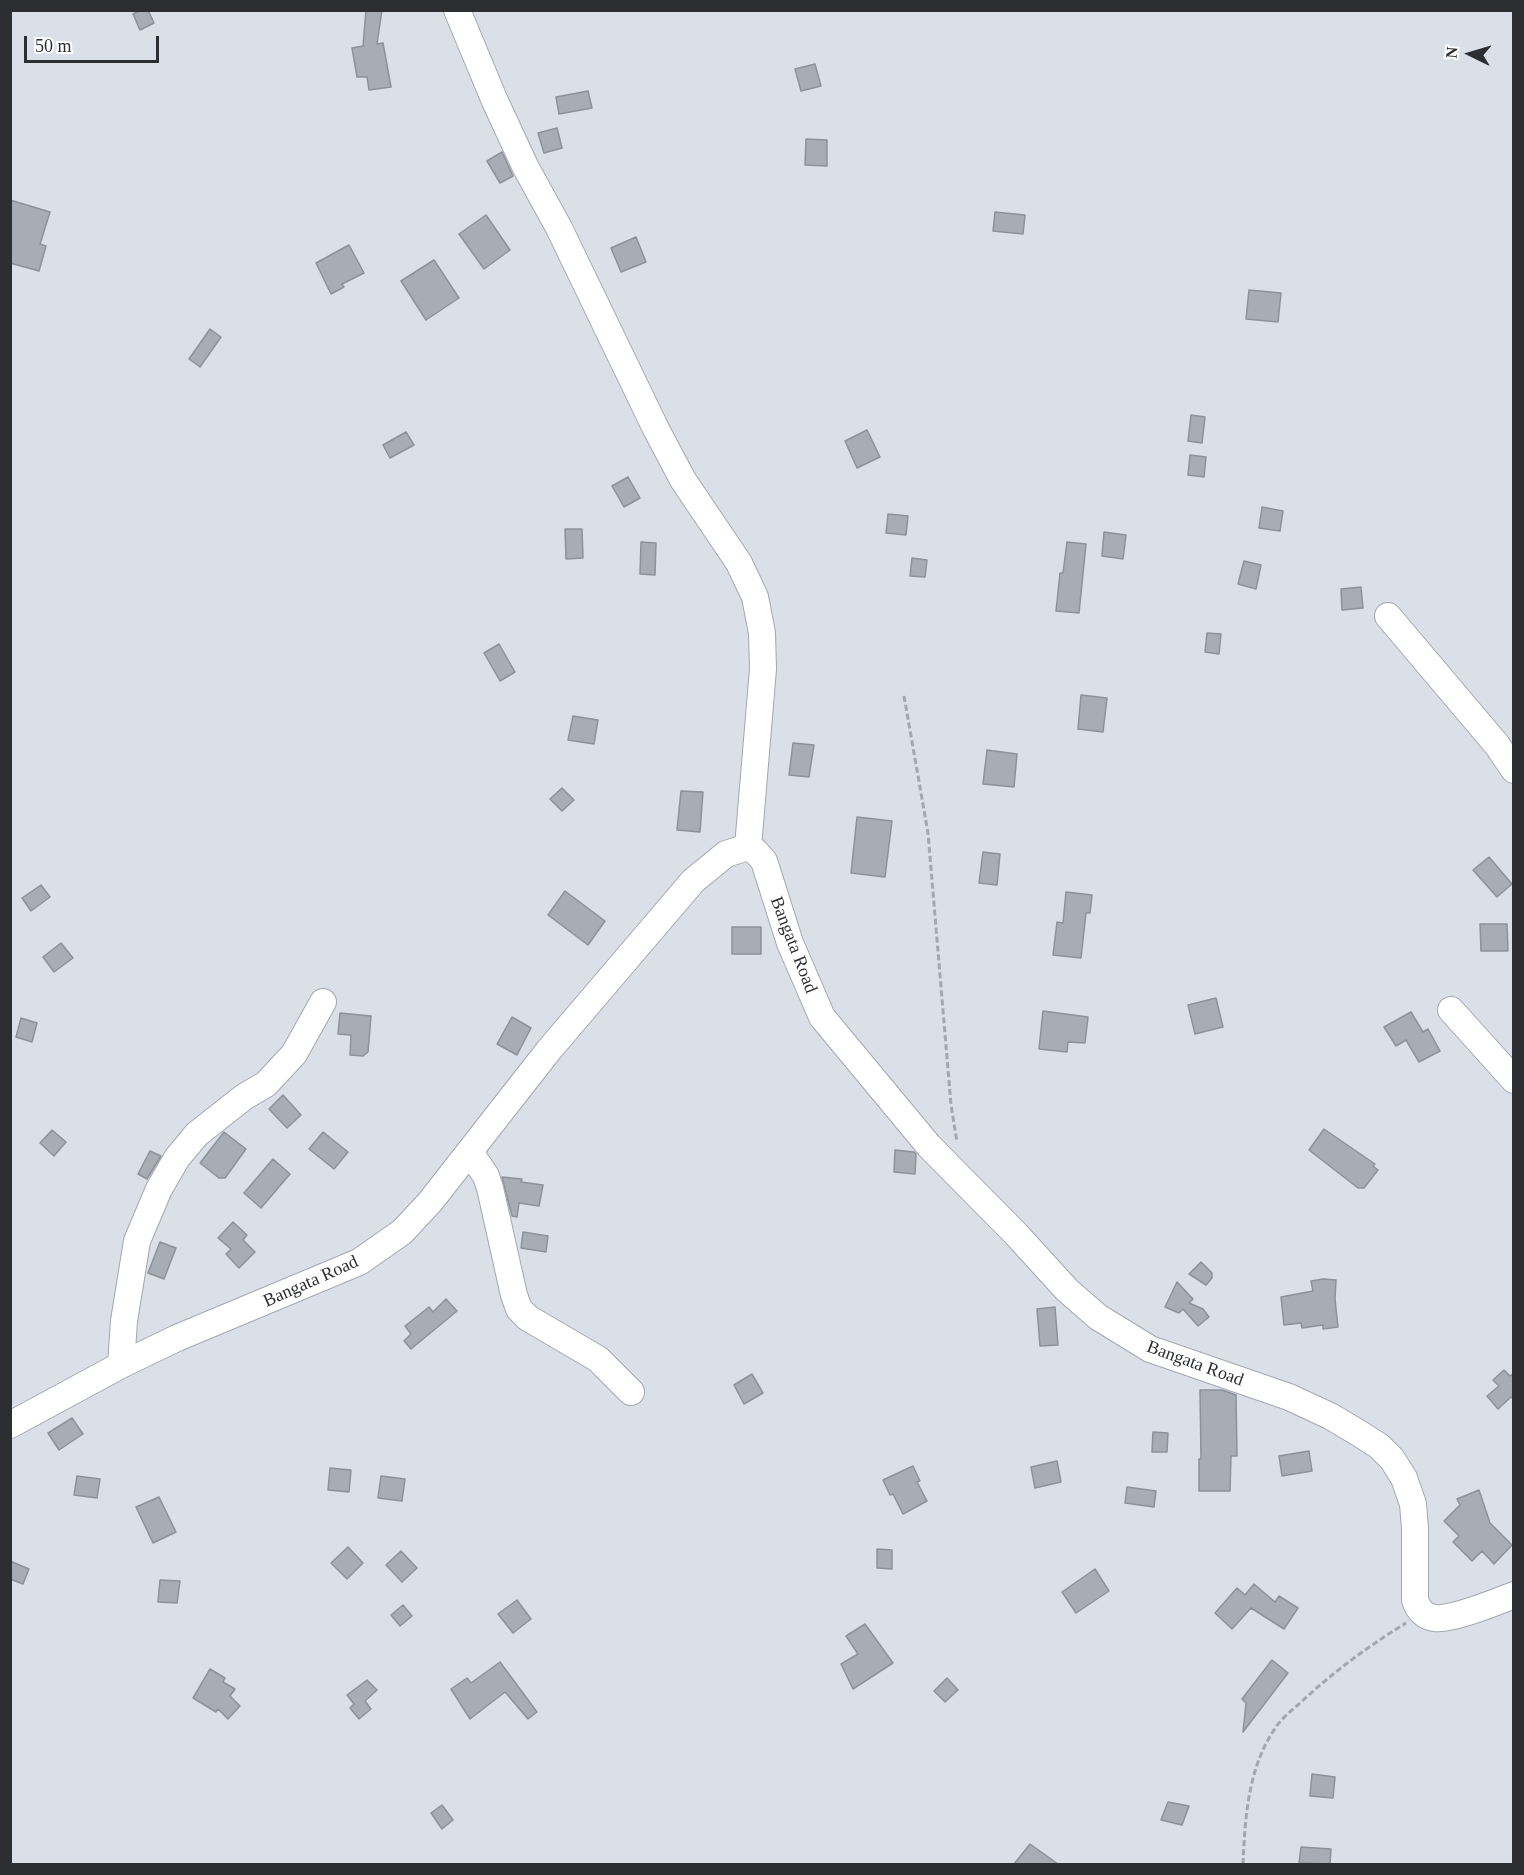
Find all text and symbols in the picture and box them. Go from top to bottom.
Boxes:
scale bar [27,24,162,62]
north arrow [1440,24,1500,84]
text: 50 m [35,36,72,56]
text: N [1443,46,1461,59]
street label: Bangata Road [765,894,821,996]
street label: Bangata Road [260,1251,362,1313]
street label: Bangata Road [1144,1336,1246,1392]

